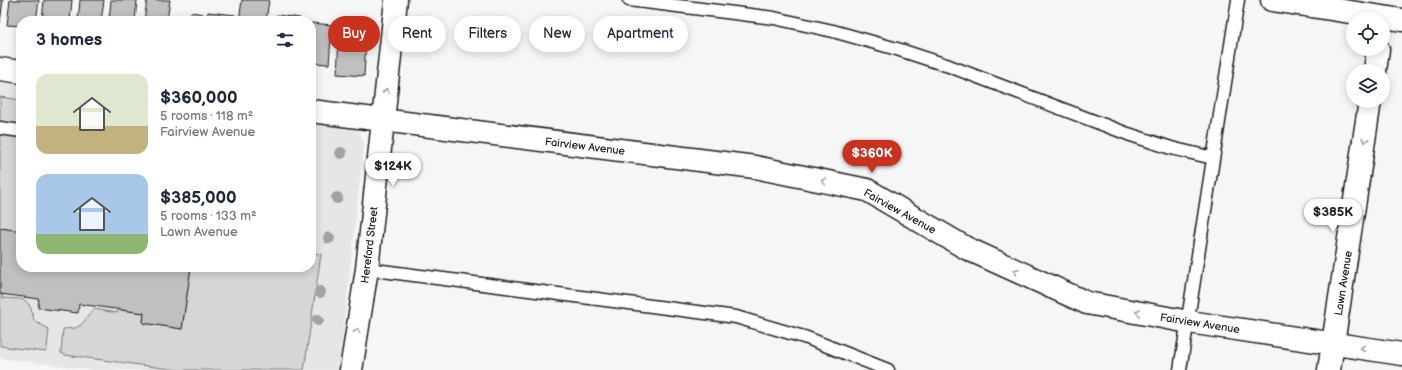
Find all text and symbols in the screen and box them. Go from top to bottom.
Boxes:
map controls [1346,12,1390,108]
button: locate [1346,12,1390,56]
chip: Buy [328,16,380,52]
chip: Rent [388,16,446,52]
chip: Filters [454,16,521,52]
chip: New [529,16,585,52]
chip: Apartment [593,16,688,52]
icon: filters [274,29,296,51]
text: 3 homes [36,30,102,50]
button: layers [1346,64,1390,108]
text: $360,000 [160,88,238,108]
one-way arrow [381,88,390,94]
icon: home [68,90,116,138]
text: 5 rooms · 118 m² [160,108,253,124]
text: Fairview Avenue [160,124,255,140]
street label: Fairview Avenue [544,135,626,158]
one-way arrow [1361,136,1370,143]
pin: $360K [844,140,900,174]
text: $360K [852,145,892,161]
pin: $124K [365,153,421,187]
text: $124K [374,158,412,174]
one-way arrow [821,178,827,186]
street label: Fairview Avenue [861,186,939,237]
text: $385,000 [160,188,237,208]
icon: home [68,190,116,238]
pin: $385K [1305,199,1361,233]
text: $385K [1313,204,1353,220]
street label: Hereford Street [358,205,381,284]
text: 5 rooms · 133 m² [160,208,257,224]
text: Lawn Avenue [160,224,238,240]
street label: Lawn Avenue [1332,249,1355,317]
one-way arrow [1013,268,1021,276]
one-way arrow [1135,309,1141,317]
street label: Fairview Avenue [1159,311,1241,336]
one-way arrow [352,328,361,335]
one-way arrow [1360,344,1367,353]

